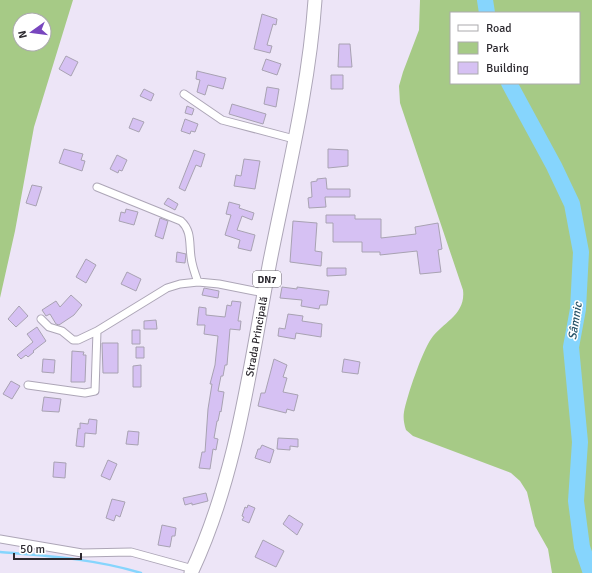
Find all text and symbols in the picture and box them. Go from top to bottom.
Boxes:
north arrow [12,12,52,52]
legend [450,12,580,84]
text: Road [486,21,512,36]
text: N [16,29,30,40]
text: Park [486,41,509,56]
text: Building [486,61,529,76]
road number: DN7 [253,271,281,287]
street label: Strada Principală [243,295,270,378]
water label: Sâmnic [565,300,586,341]
scale bar [14,535,81,561]
text: 50 m [20,542,45,557]

